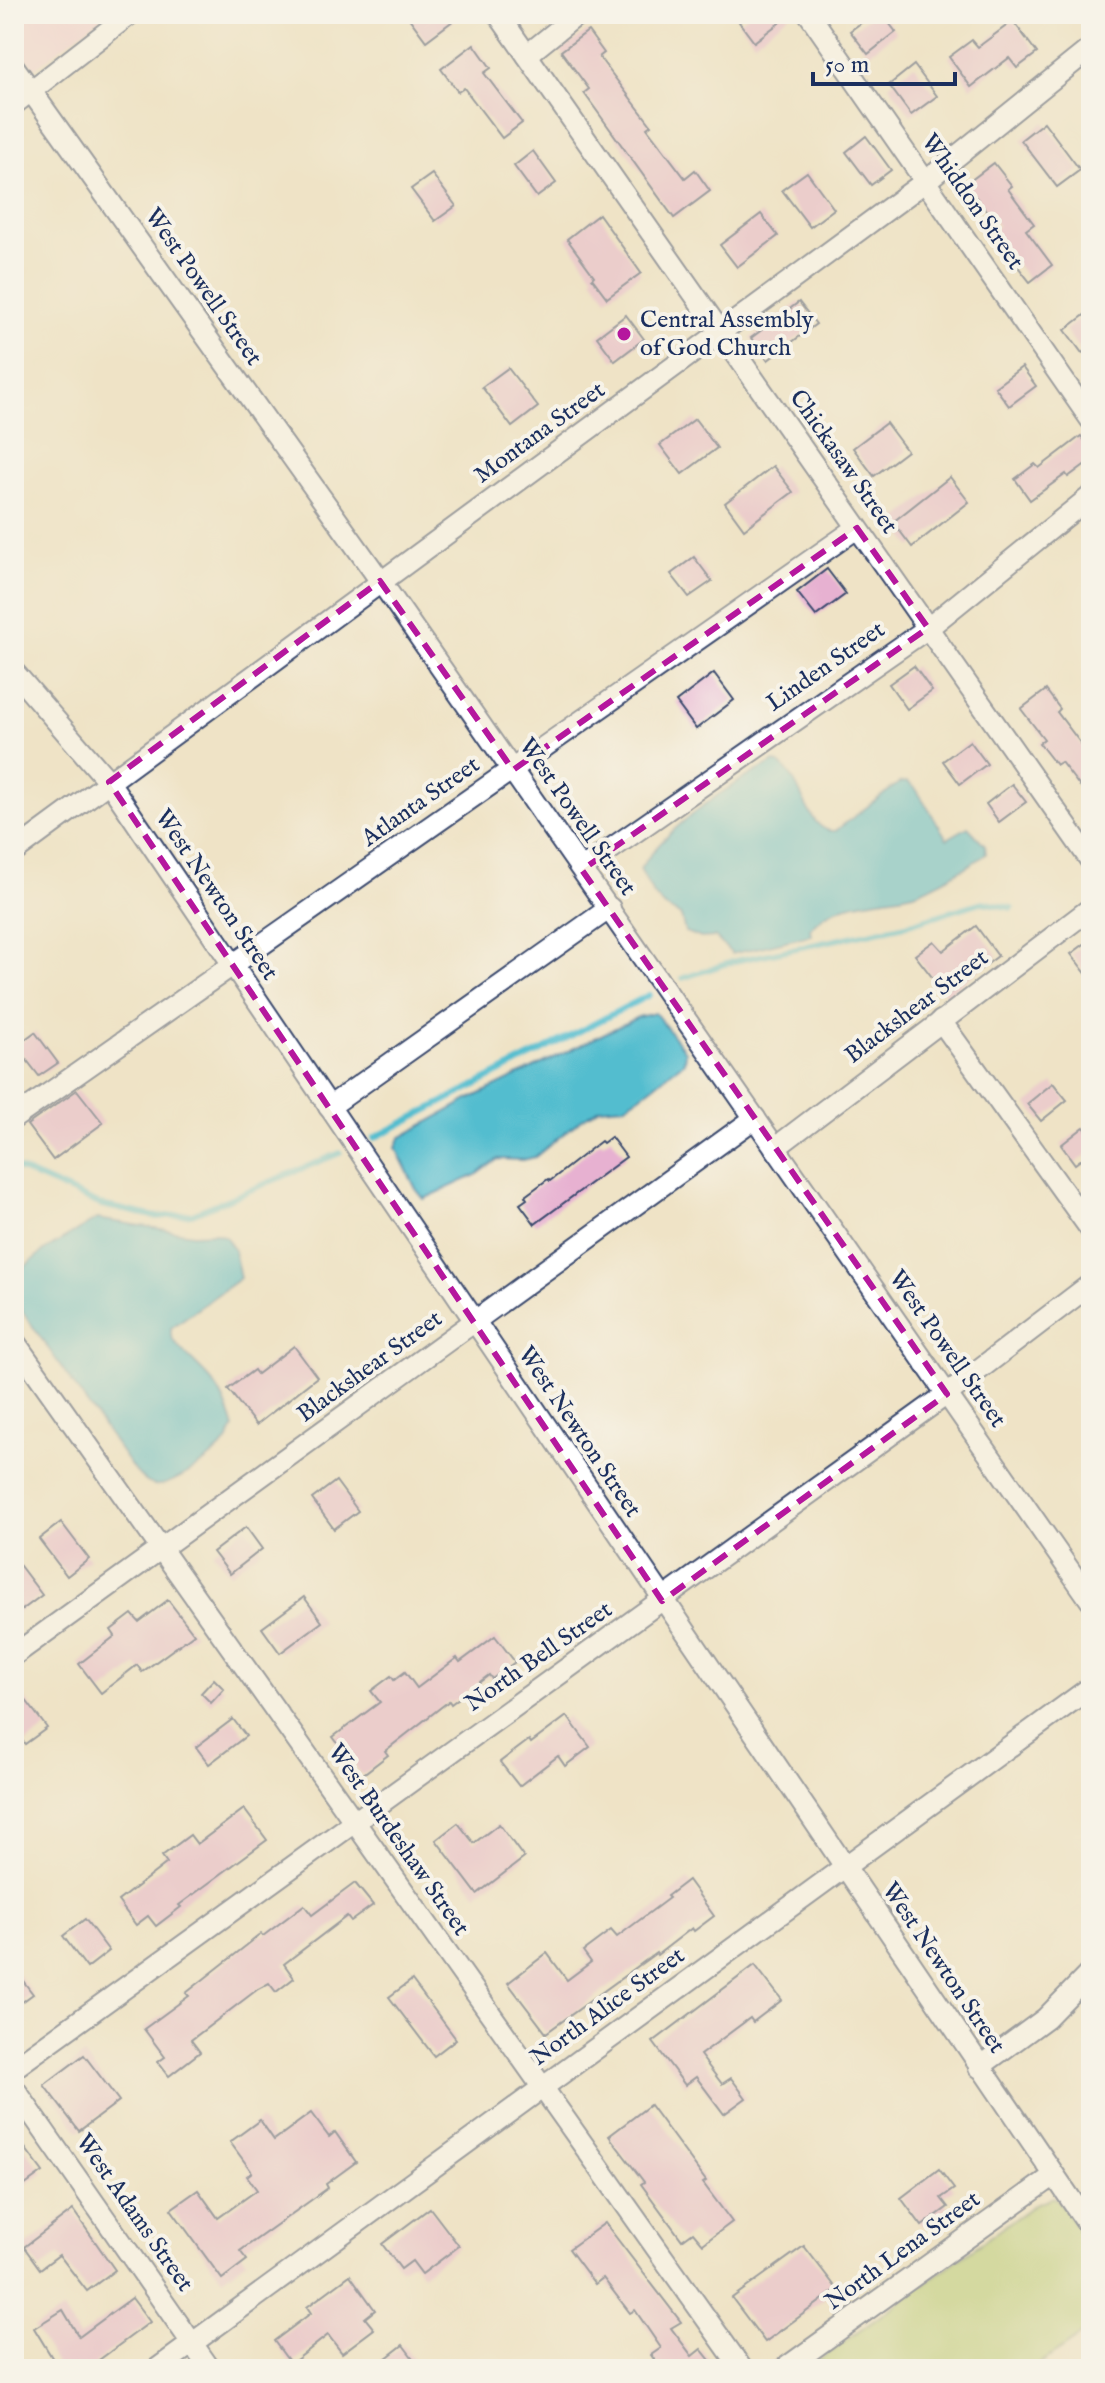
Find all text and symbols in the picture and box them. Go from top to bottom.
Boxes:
scale bar [813,36,955,86]
text: 50 m [825,50,869,81]
street label: Whiddon Street [914,128,1030,276]
street label: West Powell Street [137,202,269,372]
place label: Central Assembly of God Church [640,305,814,364]
marker: Central Assembly of God Church [615,325,633,343]
street label: Montana Street [468,375,612,491]
street label: Chickasaw Street [782,384,904,540]
street label: Linden Street [761,615,891,719]
street label: West Powell Street [511,732,643,902]
street label: Atlanta Street [355,750,486,855]
street label: West Newton Street [147,803,285,987]
street label: Blackshear Street [839,943,995,1071]
street label: West Powell Street [881,1264,1013,1434]
street label: Blackshear Street [291,1304,449,1430]
street label: West Newton Street [510,1340,648,1524]
street label: North Bell Street [459,1595,619,1719]
street label: West Burdeshaw Street [320,1738,476,1942]
street label: West Newton Street [874,1876,1012,2060]
street label: North Alice Street [525,1941,691,2073]
street label: West Adams Street [68,2128,200,2298]
street label: North Lena Street [819,2184,987,2318]

